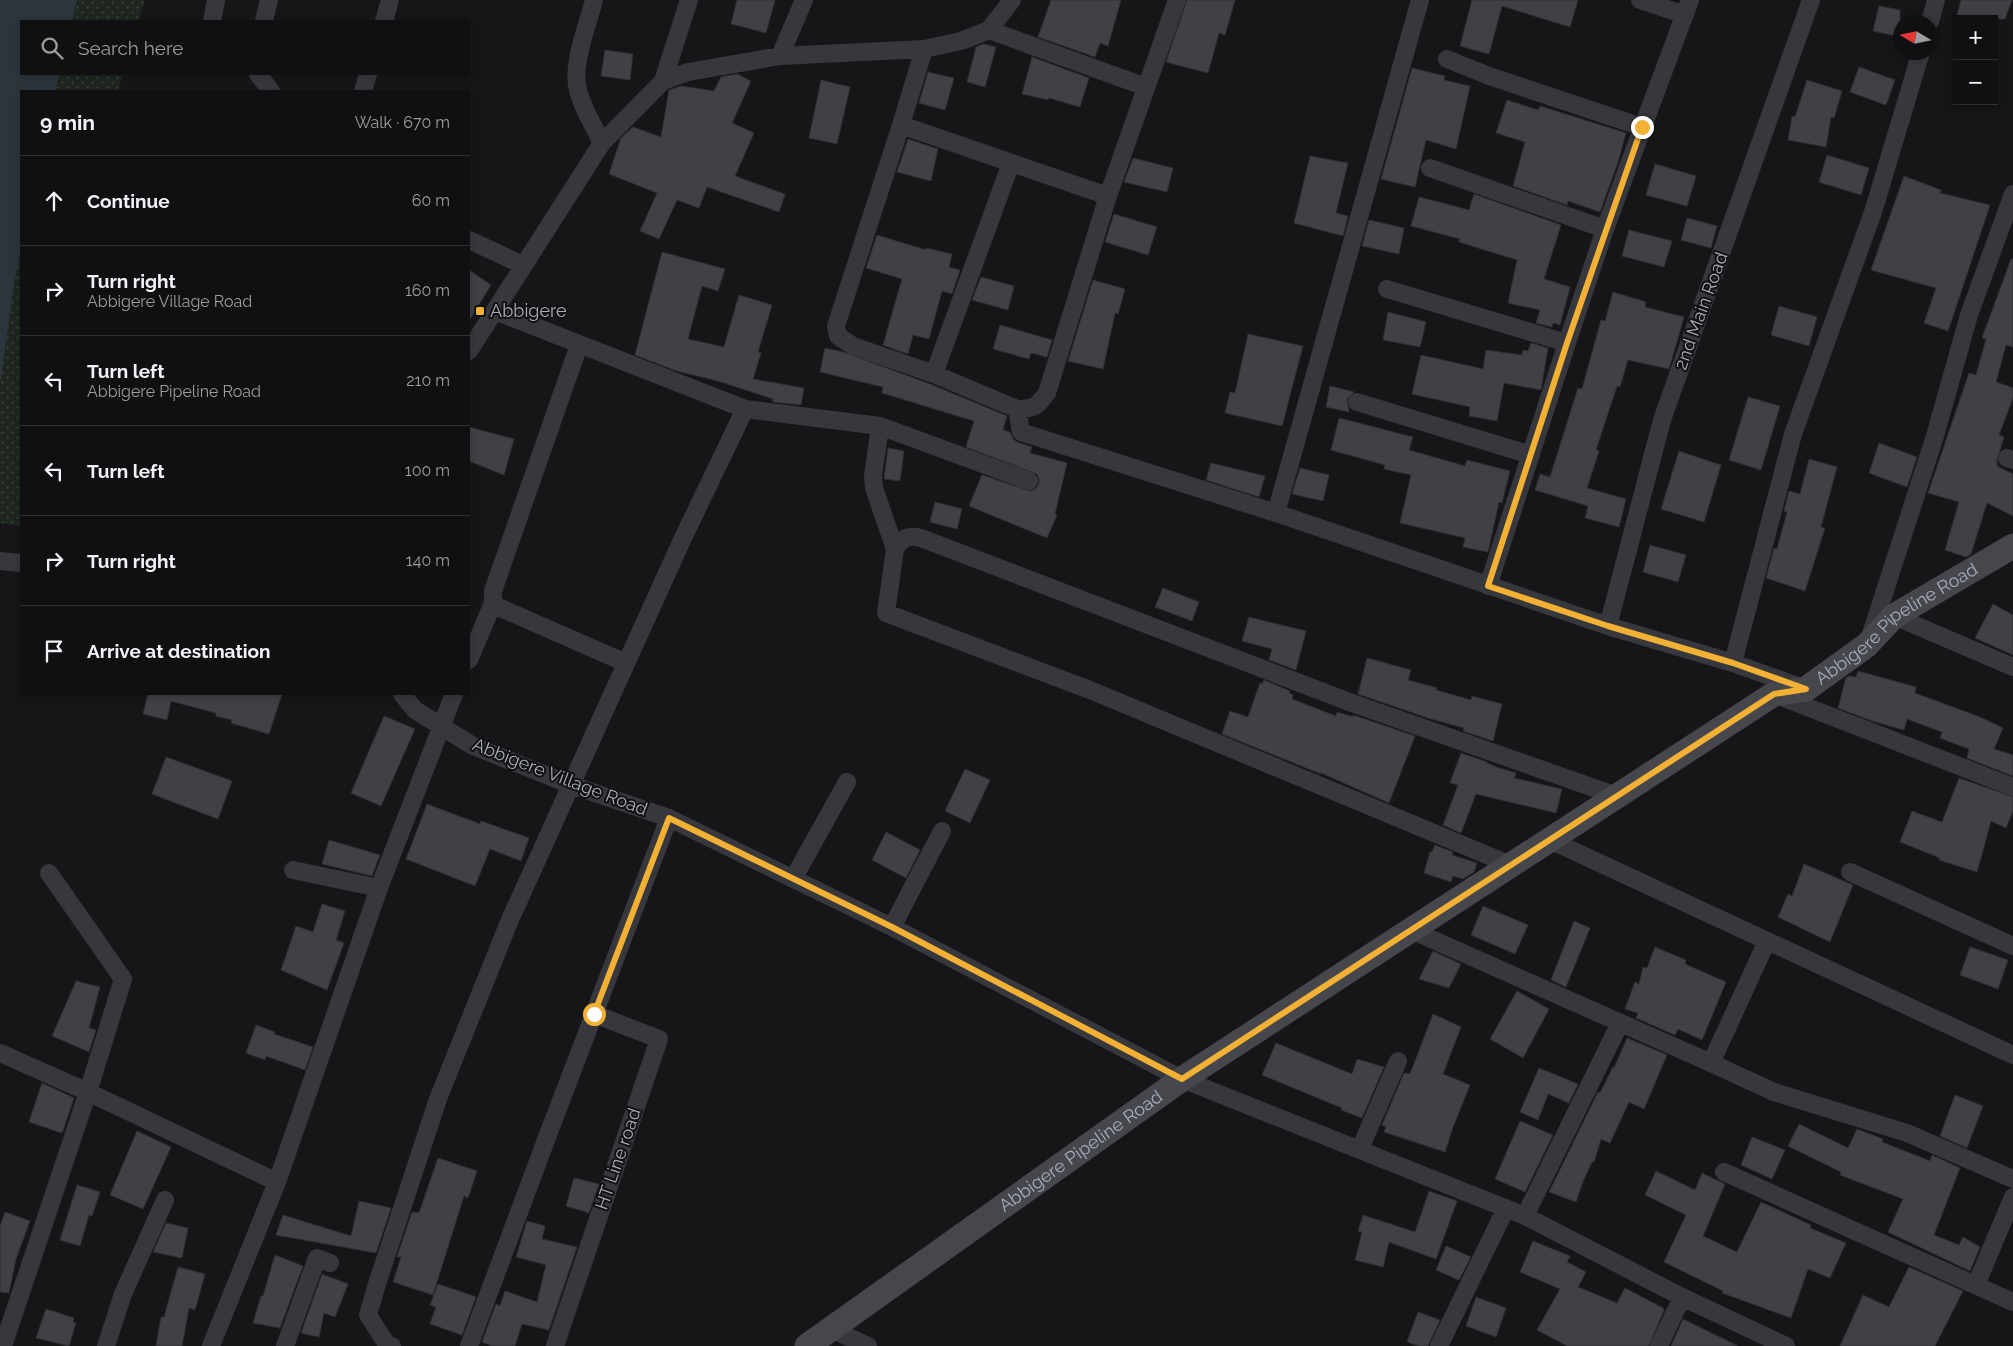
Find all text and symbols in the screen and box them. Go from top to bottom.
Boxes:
north arrow [1893,15,1938,60]
map controls [1953,15,1998,105]
button: + [1953,15,1998,60]
search box [20,20,470,75]
icon: search [38,34,66,62]
text: Search here [78,37,184,59]
button: − [1953,60,1998,105]
text: 9 min [40,110,95,135]
text: Walk · 670 m [355,113,450,132]
route end [1631,116,1654,139]
icon: ahead [40,187,68,215]
text: Continue [87,190,170,212]
text: 60 m [412,191,450,210]
street label: 2nd Main Road [1670,249,1731,372]
text: Turn right [87,270,176,292]
icon: right [40,277,68,305]
text: 160 m [405,281,450,300]
text: Abbigere Village Road [87,292,252,311]
place label: Abbigere [490,300,567,321]
marker: Abbigere [474,305,486,317]
text: Turn left [87,360,164,382]
icon: left [40,367,68,395]
text: 210 m [406,371,450,390]
text: Abbigere Pipeline Road [87,382,261,401]
icon: left [40,457,68,485]
text: Turn left [87,460,164,482]
text: 100 m [405,461,450,480]
icon: right [40,547,68,575]
text: Turn right [87,550,176,572]
text: 140 m [406,551,450,570]
street label: Abbigere Pipeline Road [1811,558,1981,689]
icon: arrive [40,637,68,665]
text: Arrive at destination [87,640,271,662]
street label: Abbigere Village Road [470,733,651,820]
route start [583,1003,606,1026]
street label: Abbigere Pipeline Road [995,1085,1166,1216]
street label: HT Line road [590,1105,645,1212]

